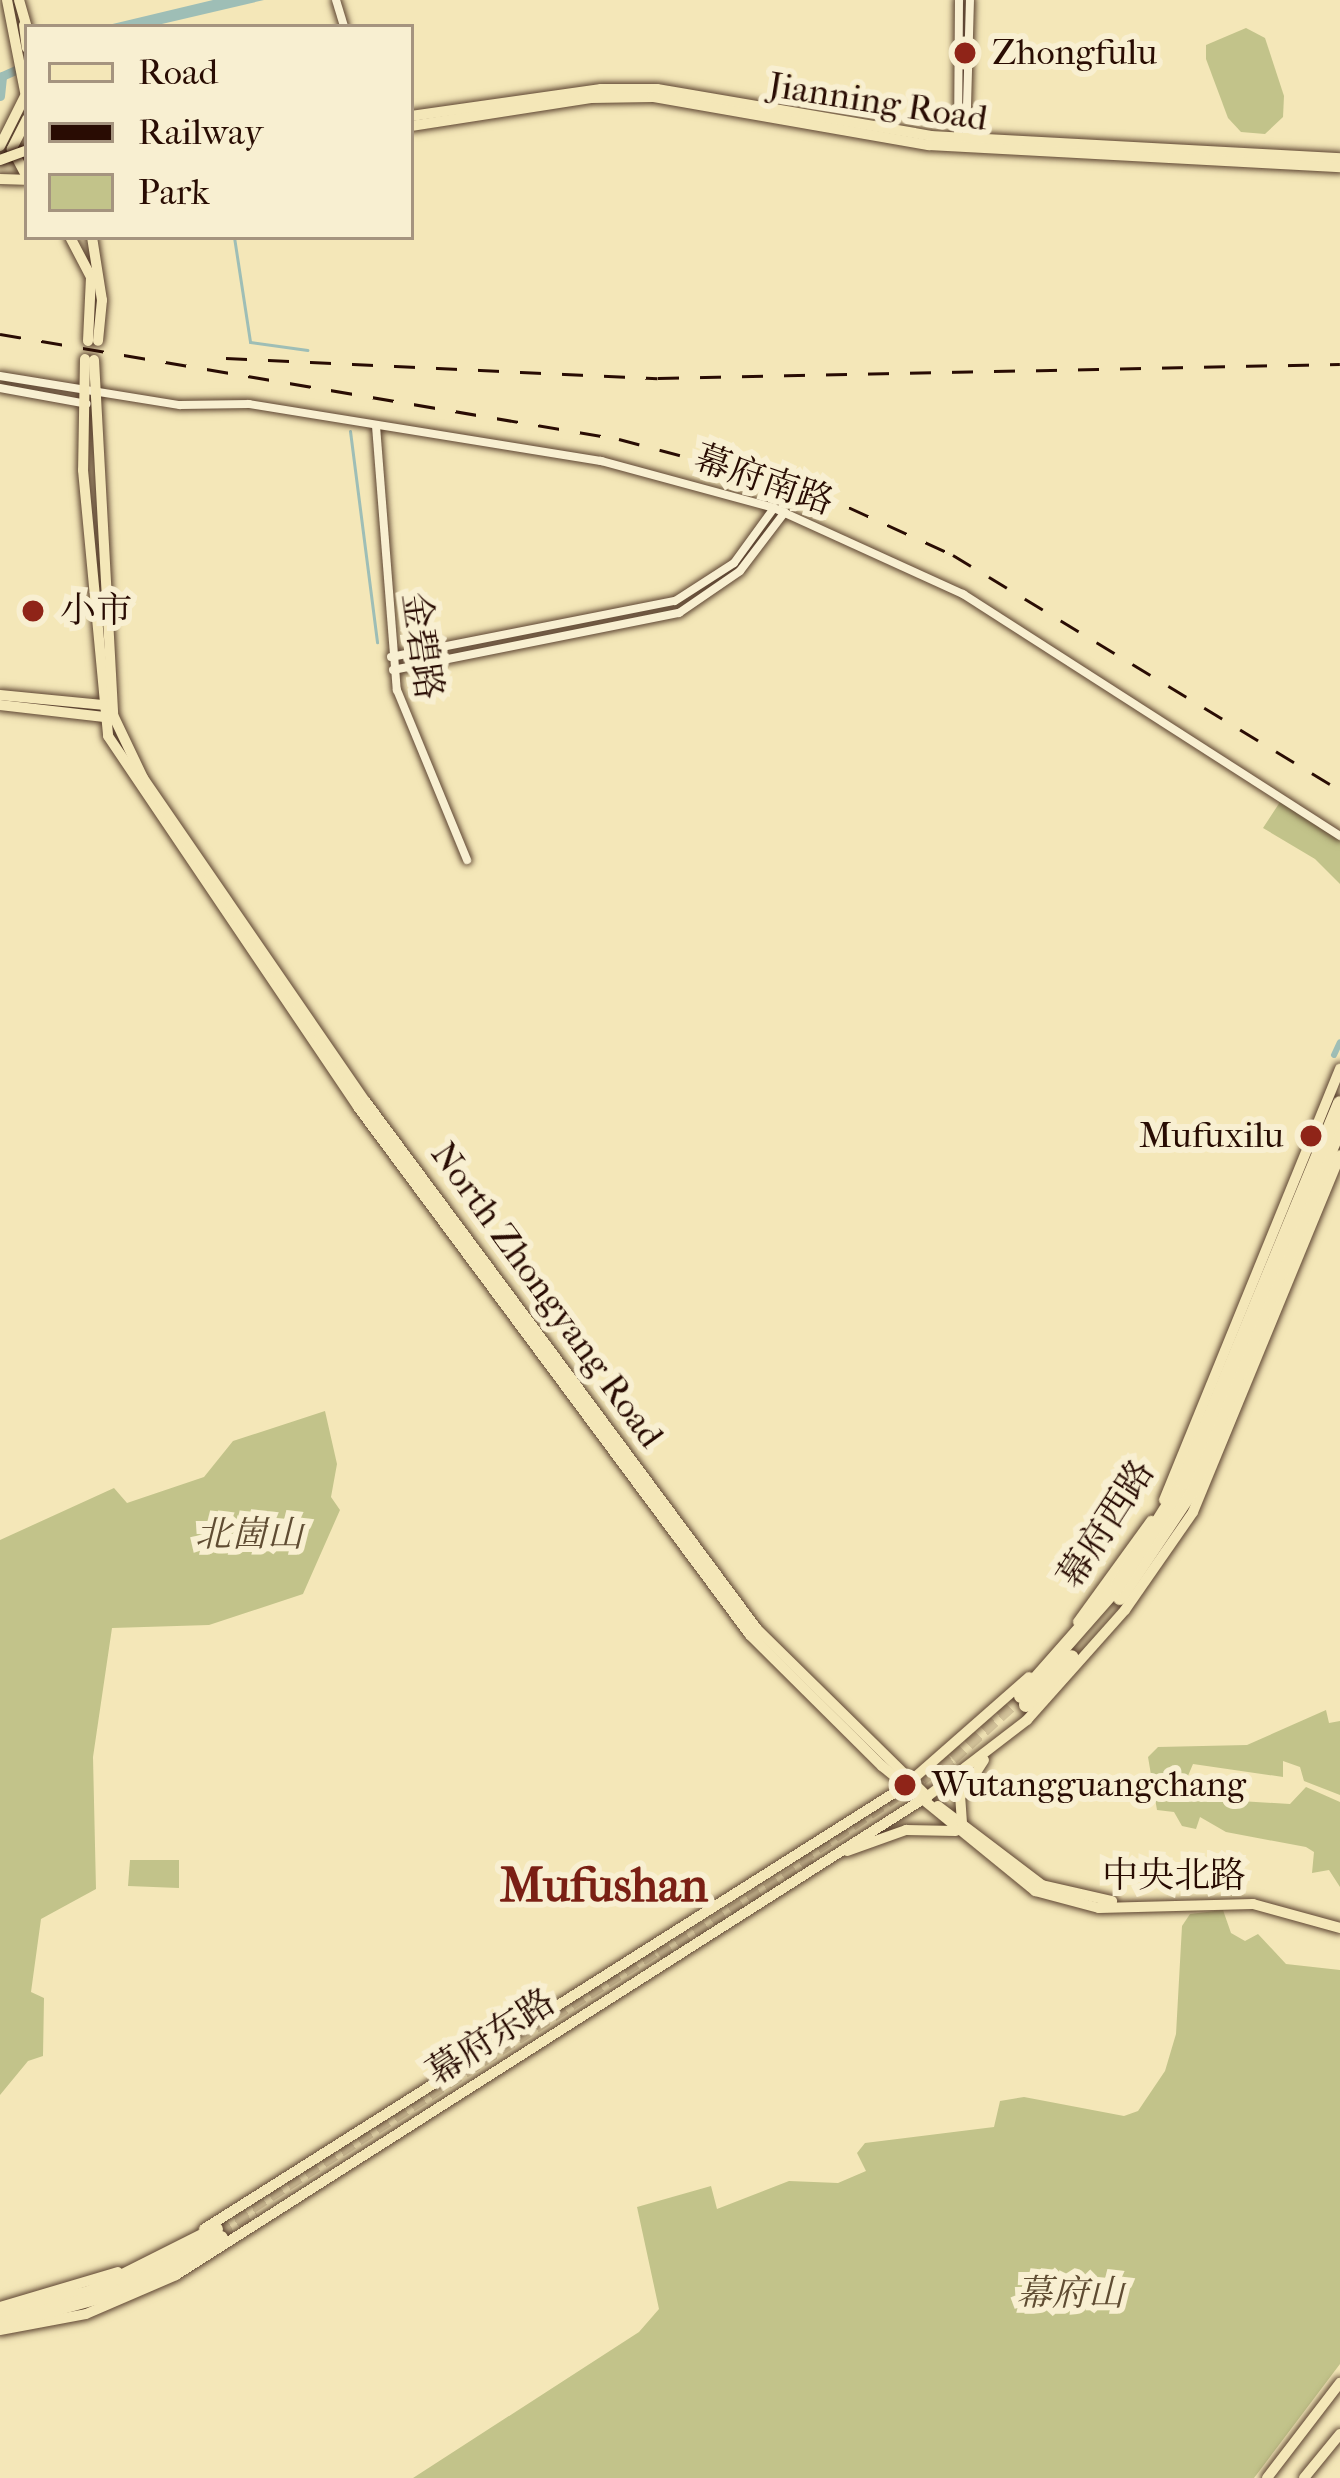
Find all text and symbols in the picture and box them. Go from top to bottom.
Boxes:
legend [24,24,414,240]
place label: Zhongfulu [992,31,1157,75]
marker: Zhongfulu [949,37,981,69]
text: Road [138,51,218,93]
street label: Jianning Road [766,63,990,141]
text: Railway [138,111,263,153]
text: Park [138,171,210,213]
street label: 幕府南路 [689,436,839,524]
place label: 小市 [60,589,132,633]
street label: 金碧路 [393,590,451,702]
marker: 小市 [17,595,49,627]
place label: Mufuxilu [1139,1114,1284,1158]
marker: Mufuxilu [1295,1120,1327,1152]
street label: North Zhongyang Road [422,1134,672,1456]
street label: 幕府西路 [1049,1452,1163,1596]
park label: 北崮山 [195,1513,303,1557]
place label: Wutangguangchang [932,1763,1246,1807]
marker: Wutangguangchang [889,1769,921,1801]
street label: 中央北路 [1102,1854,1246,1898]
district label: Mufushan [500,1857,708,1915]
street label: 幕府东路 [419,1980,563,2094]
park label: 幕府山 [1016,2272,1124,2316]

